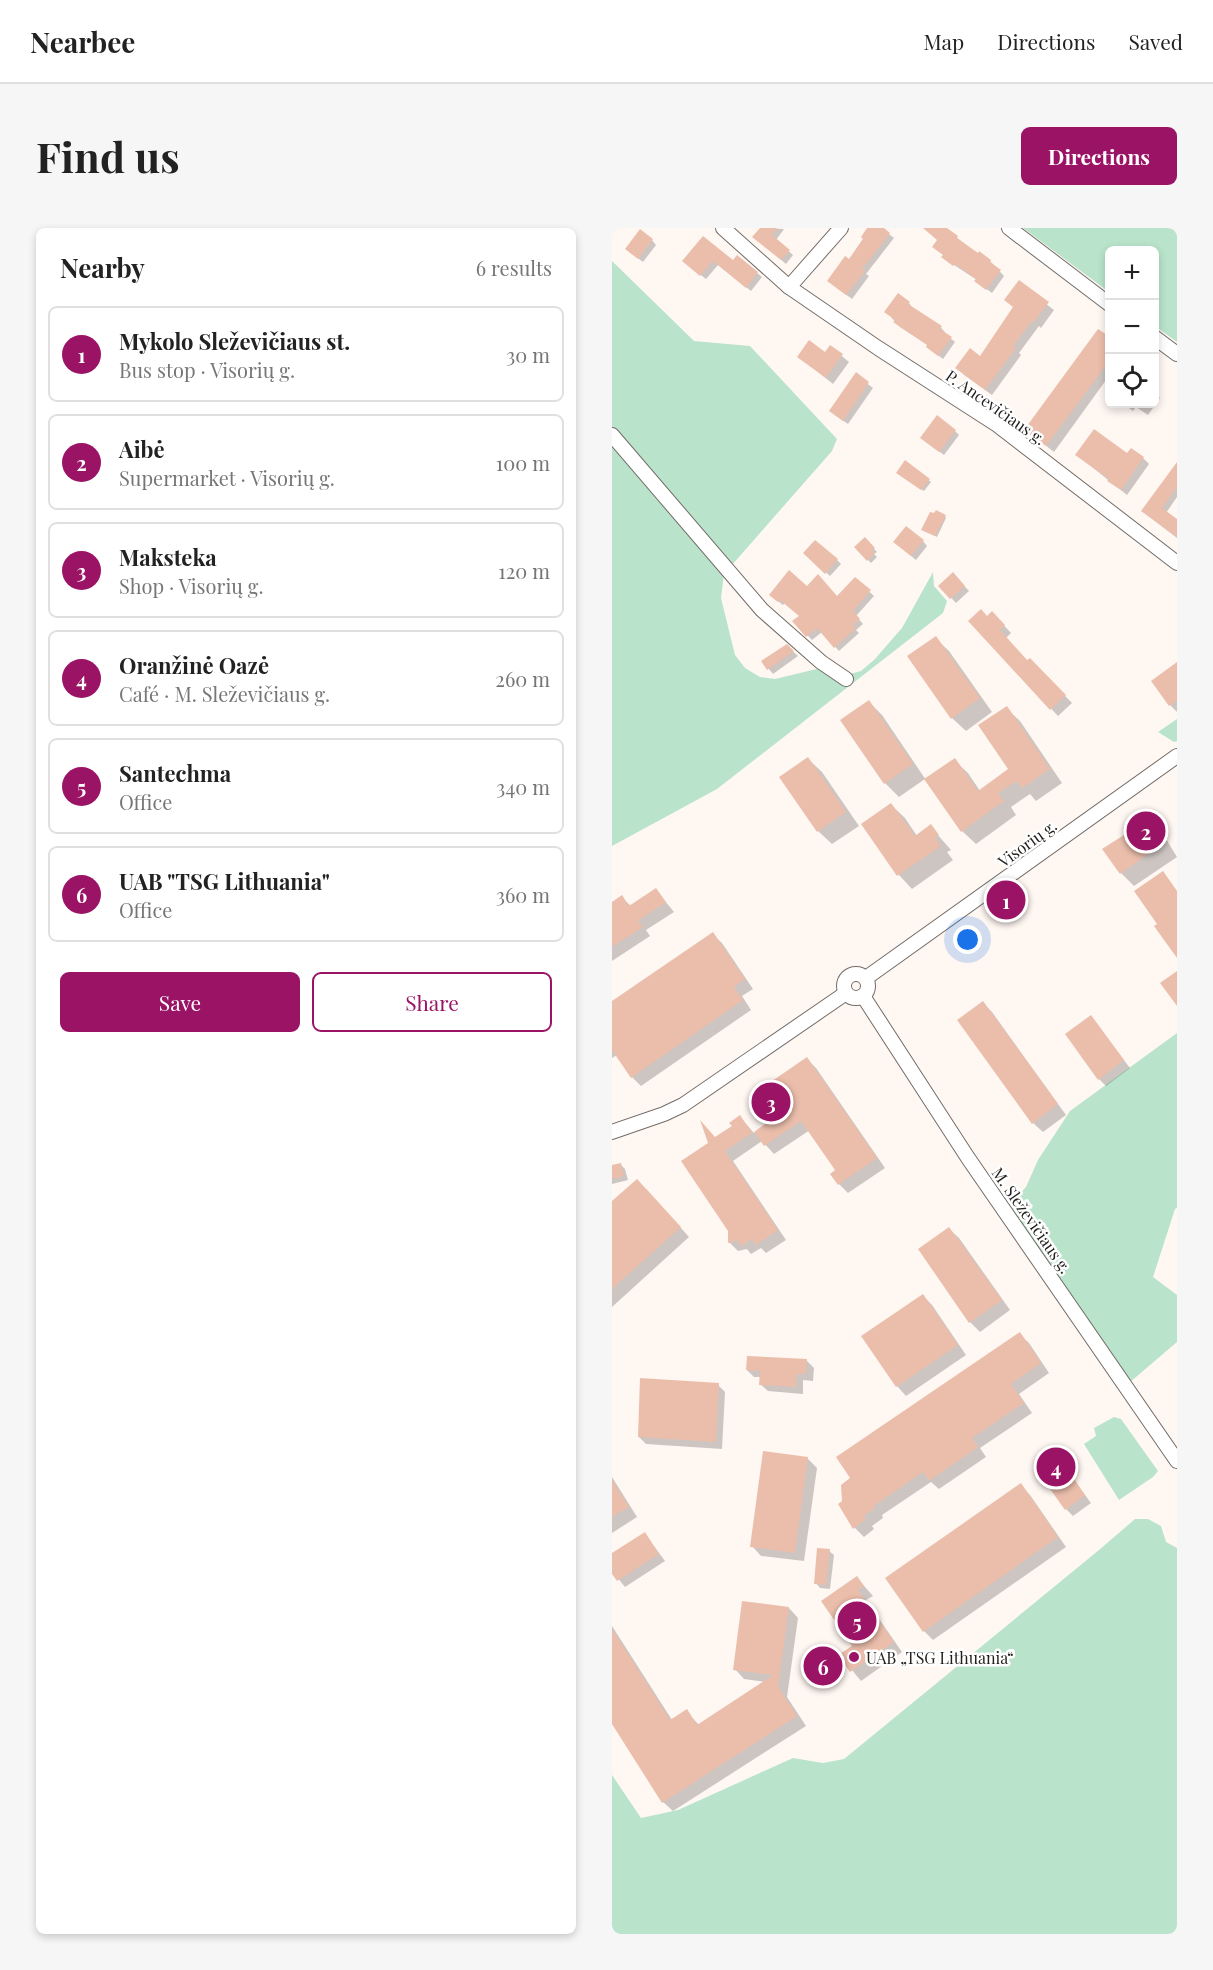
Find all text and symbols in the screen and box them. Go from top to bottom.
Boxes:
text: Nearbee [30,23,135,60]
text: Map [923,27,964,55]
text: Directions [997,27,1095,55]
text: Saved [1128,27,1183,55]
button: Directions [1021,127,1177,185]
text: Find us [36,128,180,184]
map controls [1105,246,1159,408]
button: + [1105,246,1159,300]
text: Nearby [60,250,145,285]
text: 6 results [476,254,552,281]
button: − [1105,300,1159,354]
text: Mykolo Sleževičiaus st. [119,326,350,356]
text: 1 [78,341,85,368]
text: 30 m [506,341,550,368]
button: locate [1105,354,1159,408]
text: Bus stop · Visorių g. [119,356,295,383]
street label: P. Ancevičiaus g. [942,365,1050,449]
text: Aibė [119,434,165,464]
text: 2 [76,449,87,476]
text: 100 m [496,449,550,476]
text: Supermarket · Visorių g. [119,464,335,491]
text: Maksteka [119,542,217,572]
text: 3 [77,557,86,584]
text: 120 m [498,557,550,584]
text: Shop · Visorių g. [119,572,263,599]
text: Oranžinė Oazė [119,650,269,680]
text: 4 [76,665,87,692]
text: 260 m [495,665,550,692]
text: Café · M. Sleževičiaus g. [119,680,330,707]
text: Santechma [119,758,231,788]
text: 5 [77,773,86,800]
text: 340 m [496,773,550,800]
text: Office [119,788,172,815]
pin: 2 [1126,808,1166,854]
street label: Visorių g. [993,815,1061,872]
text: UAB "TSG Lithuania" [119,866,330,896]
pin: 1 [986,878,1026,922]
text: 6 [76,881,87,908]
text: 360 m [496,881,550,908]
text: Office [119,896,172,923]
your location [953,925,982,954]
button: Save [60,972,300,1032]
button: Share [312,972,552,1032]
pin: 3 [752,1080,790,1124]
street label: M. Sleževičiaus g. [988,1163,1076,1277]
pin: 4 [1036,1444,1076,1490]
pin: 5 [838,1598,876,1644]
pin: 6 [804,1644,842,1688]
place label: UAB „TSG Lithuania“ [866,1647,1014,1668]
marker: UAB „TSG Lithuania“ [847,1650,861,1664]

